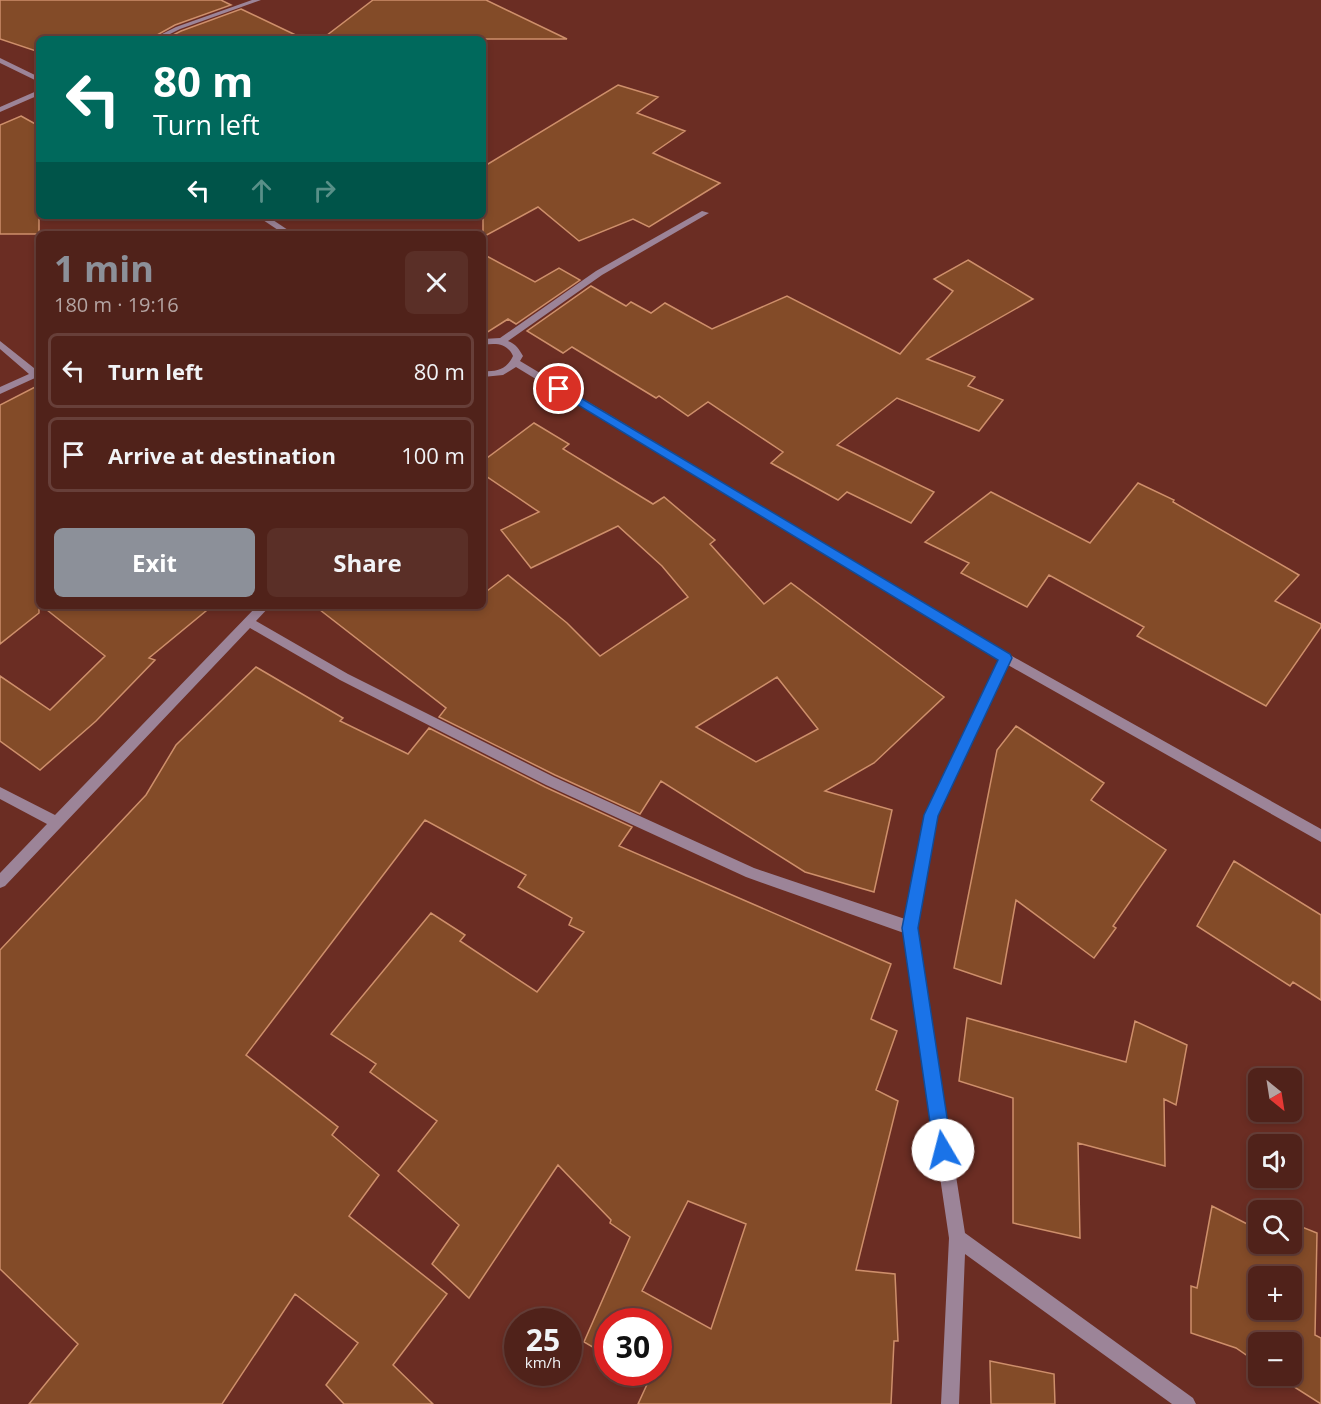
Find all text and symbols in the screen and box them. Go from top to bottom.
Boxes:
text: 80 m [153,52,253,109]
icon: left [54,60,132,138]
text: Turn left [153,106,260,143]
icon: left [182,174,215,207]
icon: ahead [245,174,278,207]
icon: right [308,174,341,207]
text: 1 min [54,244,154,293]
button: close [405,251,468,314]
text: 180 m · 19:16 [54,291,179,318]
icon: left [57,354,90,387]
text: Turn left [108,356,203,386]
text: 80 m [414,356,465,386]
pin [533,363,584,414]
icon: arrive [542,372,575,405]
icon: arrive [57,438,90,471]
text: Arrive at destination [108,440,336,470]
text: 100 m [401,440,465,470]
button: Exit [54,528,255,597]
button: Share [267,528,468,597]
north arrow [1248,1068,1302,1122]
map controls [1248,1068,1302,1386]
position arrow [911,1118,975,1182]
button: sound [1248,1134,1302,1188]
button: search [1248,1200,1302,1254]
button: + [1248,1266,1302,1320]
speed limit sign: 30 [594,1308,672,1386]
text: 25 [526,1319,560,1360]
button: − [1248,1332,1302,1386]
text: km/h [525,1352,561,1372]

